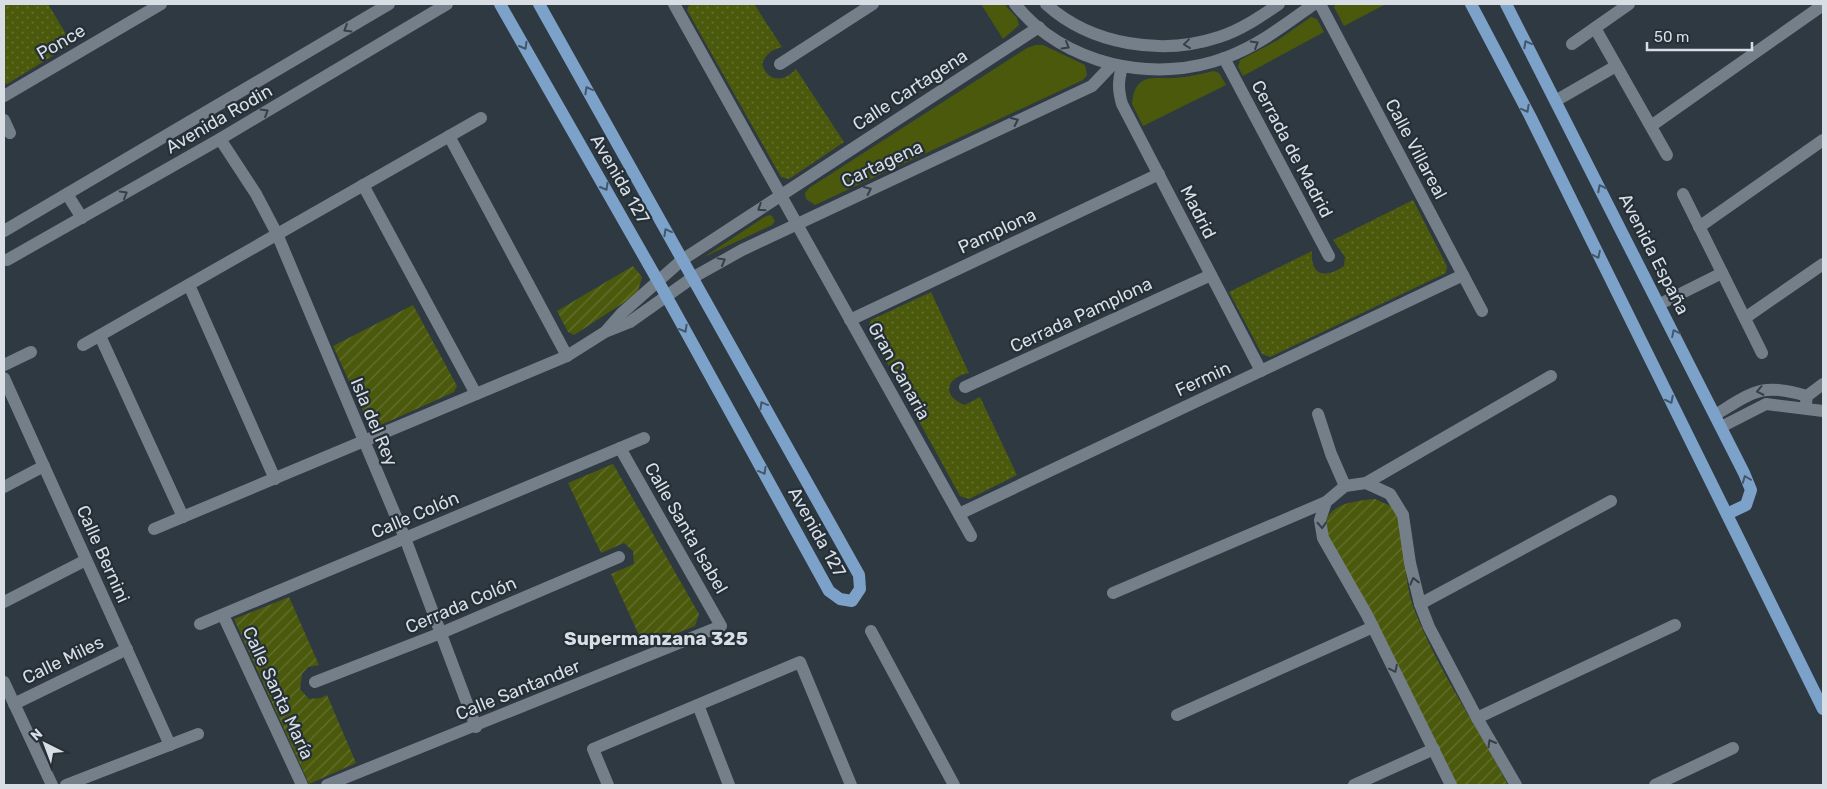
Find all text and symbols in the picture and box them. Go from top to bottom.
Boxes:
street label: Ponce [33,19,89,65]
scale bar [1647,20,1752,52]
one-way arrow [344,22,353,32]
text: 50 m [1654,28,1689,46]
one-way arrow [1183,38,1191,49]
one-way arrow [1060,39,1069,49]
one-way arrow [1249,40,1258,50]
one-way arrow [1523,40,1533,49]
one-way arrow [518,41,528,50]
street label: Calle Cartagena [848,45,972,135]
street label: Cerrada de Madrid [1246,76,1338,222]
street label: Avenida Rodin [162,80,276,158]
one-way arrow [584,87,594,96]
street label: Calle Villareal [1380,95,1452,203]
one-way arrow [1520,104,1530,113]
one-way arrow [260,109,269,119]
one-way arrow [1010,117,1019,128]
street label: Avenida 127 [586,131,654,227]
street label: Cartagena [838,136,926,192]
one-way arrow [598,182,608,191]
street label: Madrid [1175,182,1221,242]
one-way arrow [1597,184,1607,193]
one-way arrow [863,186,872,197]
one-way arrow [119,190,128,200]
street label: Avenida España [1614,190,1694,318]
one-way arrow [757,202,766,211]
street label: Pamplona [954,203,1040,259]
one-way arrow [663,229,673,238]
one-way arrow [1591,250,1601,259]
one-way arrow [716,257,725,267]
street label: Cerrada Pamplona [1006,272,1156,358]
street label: Gran Canaria [863,318,935,424]
one-way arrow [678,324,688,333]
one-way arrow [1671,329,1681,338]
street label: Fermin [1172,357,1234,401]
street label: Isla del Rey [346,375,402,469]
one-way arrow [1755,386,1764,396]
one-way arrow [1664,395,1674,404]
one-way arrow [760,401,770,410]
street label: Calle Santa Isabel [640,459,732,597]
one-way arrow [756,466,766,475]
one-way arrow [1742,475,1752,484]
street label: Avenida 127 [783,483,851,581]
street label: Calle Colón [368,487,462,543]
street label: Calle Bernini [72,502,134,606]
one-way arrow [1316,521,1327,529]
street label: Cerrada Colón [402,572,520,638]
one-way arrow [1410,578,1420,586]
street label: Calle Santa María [238,623,318,763]
district label: Supermanzana 325 [564,627,748,650]
street label: Calle Miles [19,631,107,689]
street label: Calle Santander [452,655,584,725]
one-way arrow [1388,664,1398,673]
north arrow [20,719,70,769]
text: N [27,725,46,744]
one-way arrow [1488,739,1498,748]

